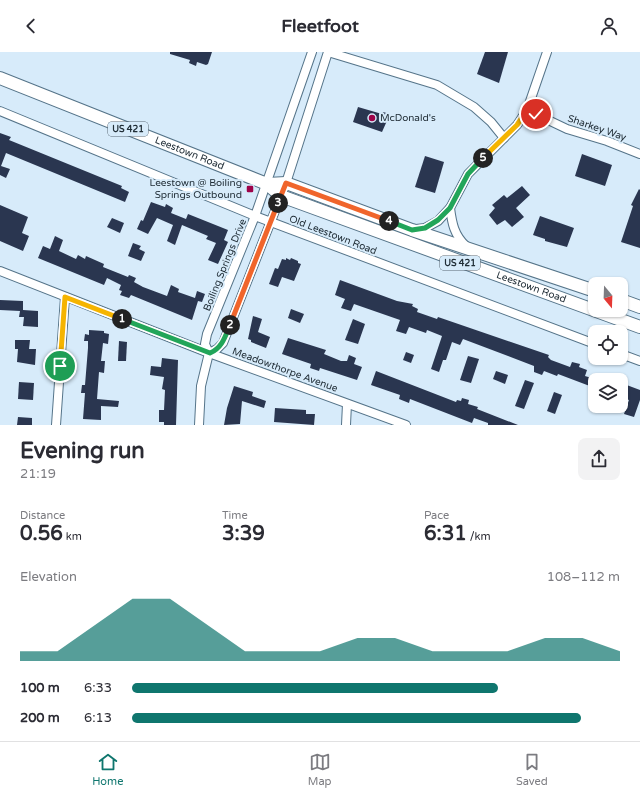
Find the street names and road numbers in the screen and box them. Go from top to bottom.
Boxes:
street label: Sharkey Way [566,112,628,144]
road number: US 421 [108,122,148,136]
street label: Leestown Road [153,134,226,172]
street label: Old Leestown Road [288,213,378,257]
street label: Boiling Springs Drive [201,217,249,313]
road number: US 421 [440,256,480,270]
street label: Leestown Road [495,269,568,306]
street label: Meadowthorpe Avenue [231,345,340,395]

